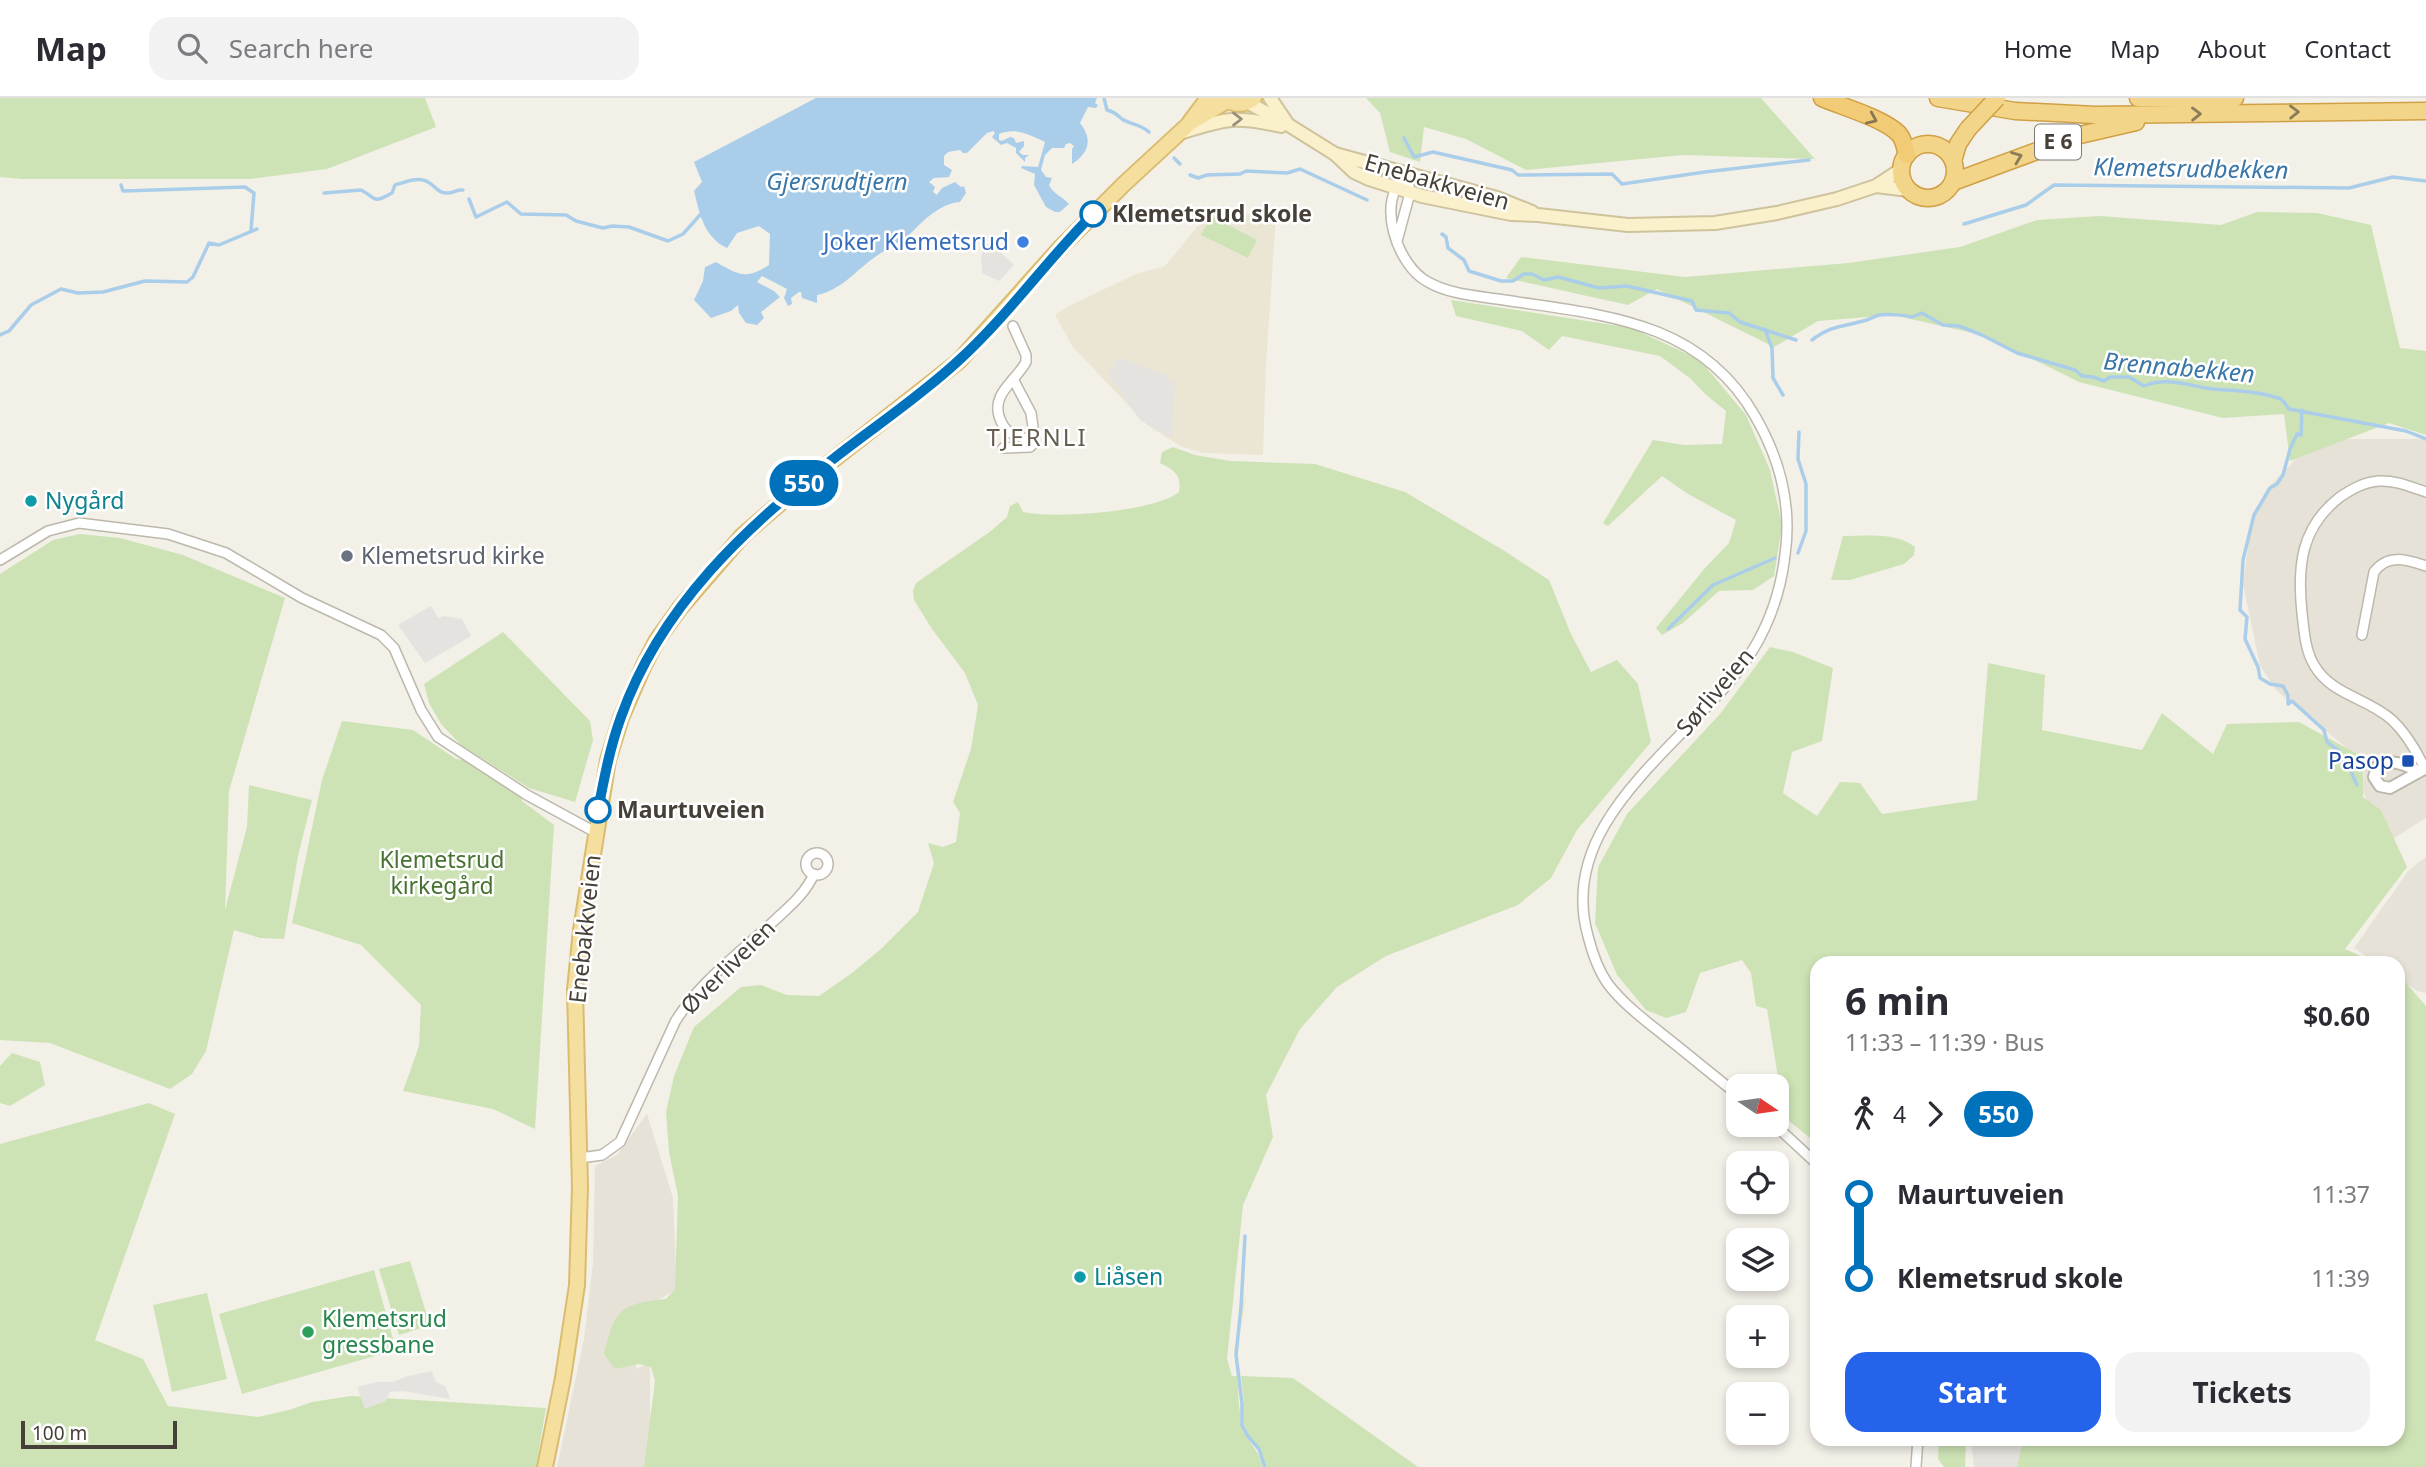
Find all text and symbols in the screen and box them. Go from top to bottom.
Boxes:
search box [149,17,639,80]
text: Map [35,26,107,71]
icon: search [173,29,211,67]
text: Search here [229,30,373,66]
text: Home [2004,32,2072,65]
text: Map [2110,32,2160,65]
text: About [2198,32,2266,65]
text: Contact [2304,32,2391,65]
one-way arrow [2289,105,2300,120]
one-way arrow [2192,106,2202,122]
one-way arrow [1232,111,1242,127]
one-way arrow [1864,111,1877,125]
road number: E 6 [2035,124,2081,159]
street label: Enebakkveien [1361,145,1513,217]
water label: Klemetsrudbekken [2093,149,2289,186]
one-way arrow [2010,152,2022,166]
water label: Gjersrudtjern [766,164,908,197]
place label: Klemetsrud skole [1112,197,1312,229]
marker: Klemetsrud skole [1080,201,1106,227]
place label: Joker Klemetsrud [821,225,1009,257]
marker: Joker Klemetsrud [1015,234,1031,250]
water label: Brennabekken [2102,343,2256,390]
district label: TJERNLI [986,420,1088,453]
line badge: 550 [764,460,844,506]
text: 550 [783,466,825,499]
place label: Nygård [45,484,124,516]
marker: Nygård [23,493,39,509]
place label: Klemetsrud kirke [361,539,545,571]
marker: Klemetsrud kirke [339,548,355,564]
street label: Sørliveien [1668,641,1760,742]
place label: Pasop [2328,744,2394,776]
marker: Pasop [2400,753,2416,769]
place label: Maurtuveien [617,793,765,825]
marker: Maurtuveien [585,797,611,823]
park label: Klemetsrud kirkegård [380,843,504,901]
street label: Enebakkveien [560,853,608,1005]
street label: Øverliveien [673,912,782,1021]
text: 6 min [1845,974,1950,1026]
text: $0.60 [2303,998,2370,1034]
text: 11:33 – 11:39 · Bus [1845,1026,2044,1058]
north arrow [1726,1074,1788,1138]
map controls [1726,1074,1789,1445]
icon: walk [1845,1095,1883,1133]
icon: forward [1916,1095,1954,1133]
text: 550 [1978,1097,2019,1130]
text: 4 [1893,1098,1906,1130]
button: locate [1726,1151,1789,1214]
text: Maurtuveien [1897,1176,2064,1212]
text: 11:37 [2311,1178,2370,1210]
button: layers [1726,1228,1789,1291]
place label: Liåsen [1094,1260,1163,1292]
text: Klemetsrud skole [1897,1260,2123,1296]
text: 11:39 [2311,1262,2370,1294]
marker: Liåsen [1072,1269,1088,1285]
place label: Klemetsrud gressbane [322,1302,447,1360]
button: + [1726,1305,1789,1368]
marker: Klemetsrud gressbane [300,1324,316,1340]
button: Start [1845,1352,2101,1432]
button: Tickets [2115,1352,2370,1432]
button: − [1726,1382,1789,1445]
scale bar [21,1418,177,1450]
text: 100 m [32,1420,87,1446]

